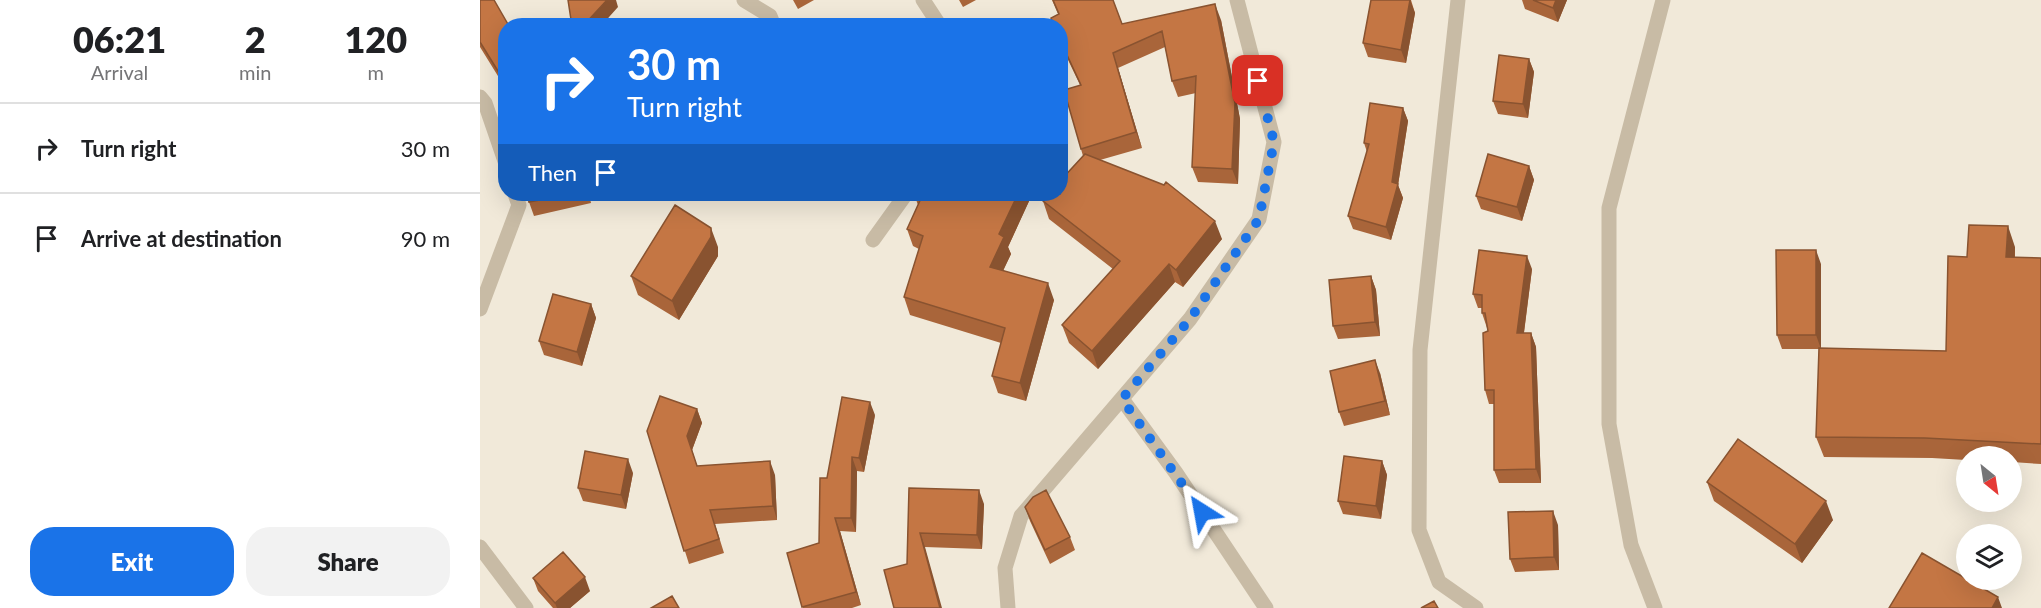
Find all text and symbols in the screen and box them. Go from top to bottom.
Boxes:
text: 06:21 [73,17,166,61]
text: 2 [245,17,266,61]
text: 120 [344,17,407,61]
text: 30 m [627,39,721,89]
icon: right [528,42,606,120]
pin [1232,55,1283,106]
text: Arrival [91,60,148,84]
text: min [239,60,271,84]
text: m [367,60,384,84]
icon: arrive [1241,64,1274,97]
text: Turn right [627,90,742,123]
icon: right [30,132,63,165]
text: Turn right [81,135,176,162]
text: 30 m [401,135,450,162]
icon: arrive [589,156,622,189]
text: Then [528,159,577,186]
icon: arrive [30,222,63,255]
text: Arrive at destination [81,225,282,252]
text: 90 m [401,225,450,252]
north arrow [1956,446,2022,512]
map controls [1956,446,2022,590]
position arrow [1170,480,1234,544]
button: layers [1956,524,2022,590]
button: Exit [30,527,234,596]
button: Share [246,527,450,596]

